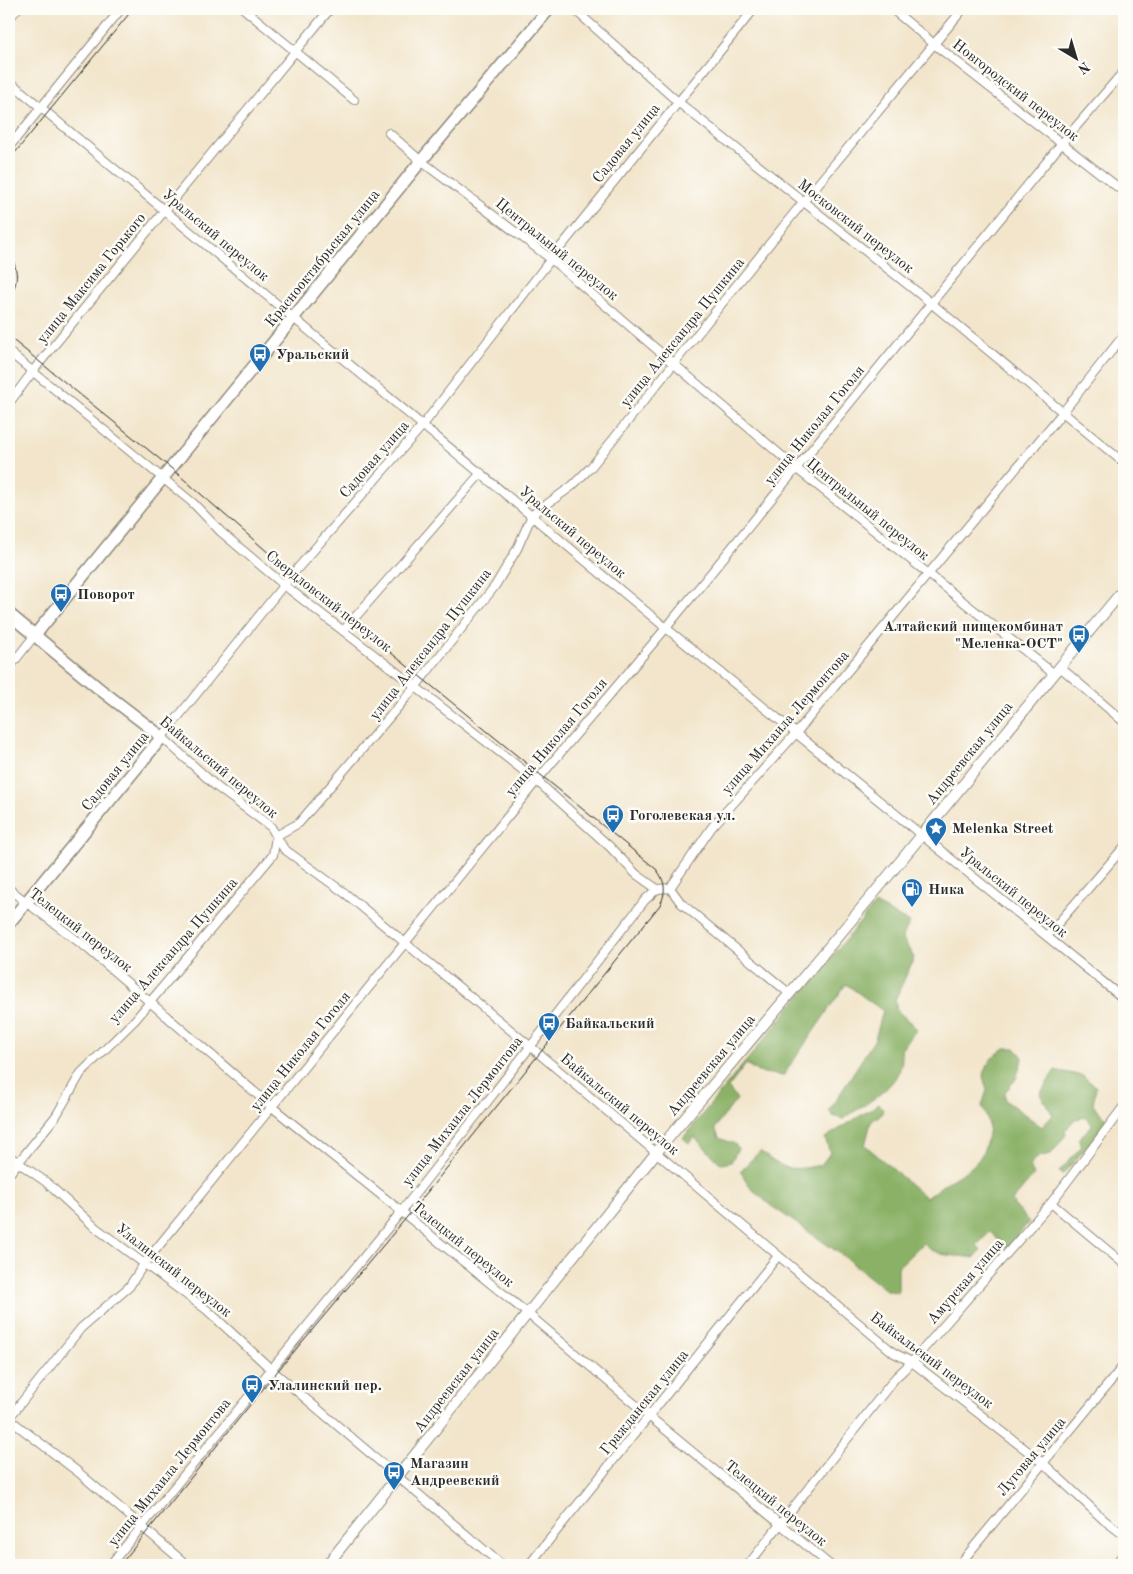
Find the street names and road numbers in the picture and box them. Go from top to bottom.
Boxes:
street label: Новгородский переулок [949,37,1081,145]
street label: Садовая улица [591,101,664,186]
street label: Московский переулок [794,177,916,277]
street label: Уральский переулок [159,187,271,285]
street label: Краснооктябрьская улица [263,187,384,331]
street label: Центральный переулок [492,196,621,304]
street label: улица Максима Горького [35,211,149,347]
street label: улица Александра Пушкина [618,255,748,410]
street label: улица Николая Гоголя [762,363,868,489]
street label: Садовая улица [338,418,413,502]
street label: Центральный переулок [803,456,932,564]
street label: Уральский переулок [516,484,628,582]
street label: Свердловский переулок [262,549,394,656]
street label: улица Александра Пушкина [368,566,495,723]
street label: улица Михаила Лермонтова [720,648,853,798]
street label: улица Николая Гоголя [503,676,611,800]
street label: Андреевская улица [924,699,1017,808]
street label: Байкальский переулок [156,714,280,822]
street label: Садовая улица [80,729,153,814]
street label: Уральский переулок [956,845,1070,941]
street label: улица Александра Пушкина [107,875,242,1027]
street label: Телецкий переулок [26,886,135,976]
street label: улица Николая Гоголя [248,989,354,1115]
street label: Андреевская улица [665,1012,759,1120]
street label: улица Михаила Лермонтова [400,1034,527,1190]
street label: Байкальский переулок [557,1051,681,1159]
street label: Телецкий переулок [408,1200,516,1291]
street label: Улалинский переулок [112,1222,234,1321]
street label: Амурская улица [925,1236,1007,1328]
street label: Байкальский переулок [867,1310,996,1412]
street label: Андреевская улица [412,1326,503,1436]
street label: Гражданская улица [598,1347,692,1458]
street label: улица Михаила Лермонтова [106,1396,235,1550]
street label: Луговая улица [995,1414,1070,1499]
street label: Телецкий переулок [721,1459,829,1550]

